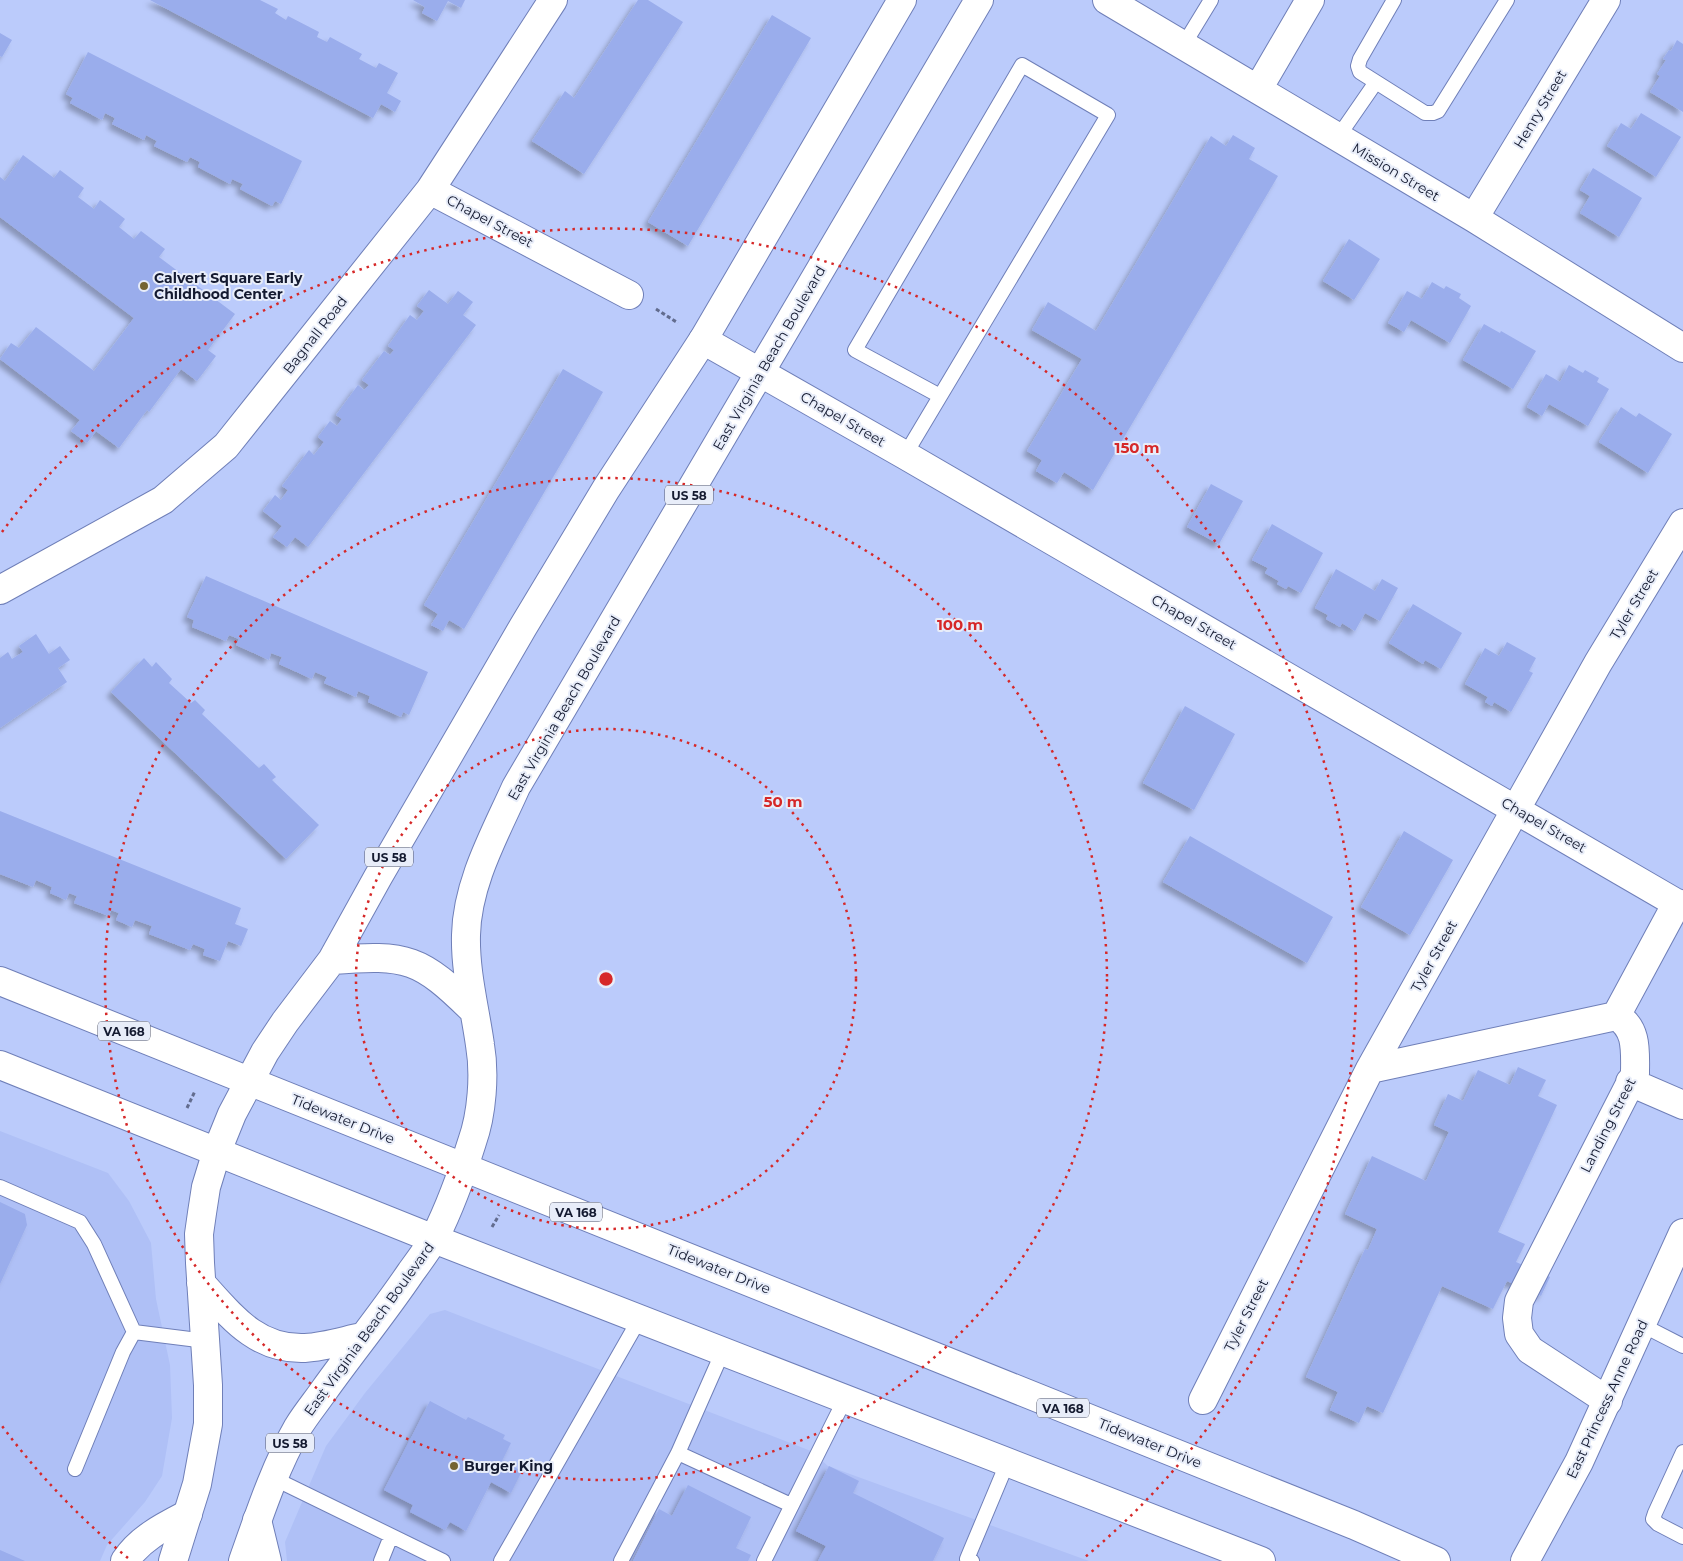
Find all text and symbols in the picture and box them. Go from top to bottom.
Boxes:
street label: Henry Street [1510,66,1571,152]
street label: Mission Street [1349,139,1443,205]
street label: Chapel Street [444,191,537,251]
street label: East Virginia Beach Boulevard [709,262,829,454]
place label: Calvert Square Early Childhood Center [154,269,303,303]
marker: Calvert Square Early Childhood Center [138,280,150,292]
street label: Bagnall Road [279,292,351,378]
street label: Chapel Street [797,387,889,451]
text: 150 m [1115,438,1159,457]
road number: US 58 [665,486,713,504]
street label: Tyler Street [1606,565,1662,643]
street label: Chapel Street [1148,590,1240,654]
street label: East Virginia Beach Boulevard [504,612,624,804]
text: 100 m [937,615,983,634]
text: 50 m [763,792,803,811]
street label: Chapel Street [1498,793,1590,857]
road number: US 58 [365,848,413,866]
street label: Tyler Street [1407,917,1461,995]
centre of rings [597,970,615,988]
road number: VA 168 [98,1021,150,1040]
street label: Landing Street [1576,1074,1640,1176]
street label: Tidewater Drive [289,1090,397,1148]
road number: VA 168 [550,1202,602,1222]
street label: East Virginia Beach Boulevard [300,1239,438,1419]
street label: Tidewater Drive [665,1240,773,1298]
street label: Tyler Street [1220,1275,1272,1354]
street label: East Princess Anne Road [1562,1317,1652,1481]
road number: VA 168 [1037,1399,1089,1418]
street label: Tidewater Drive [1096,1414,1204,1472]
road number: US 58 [266,1434,314,1452]
place label: Burger King [464,1457,553,1475]
marker: Burger King [448,1460,460,1472]

